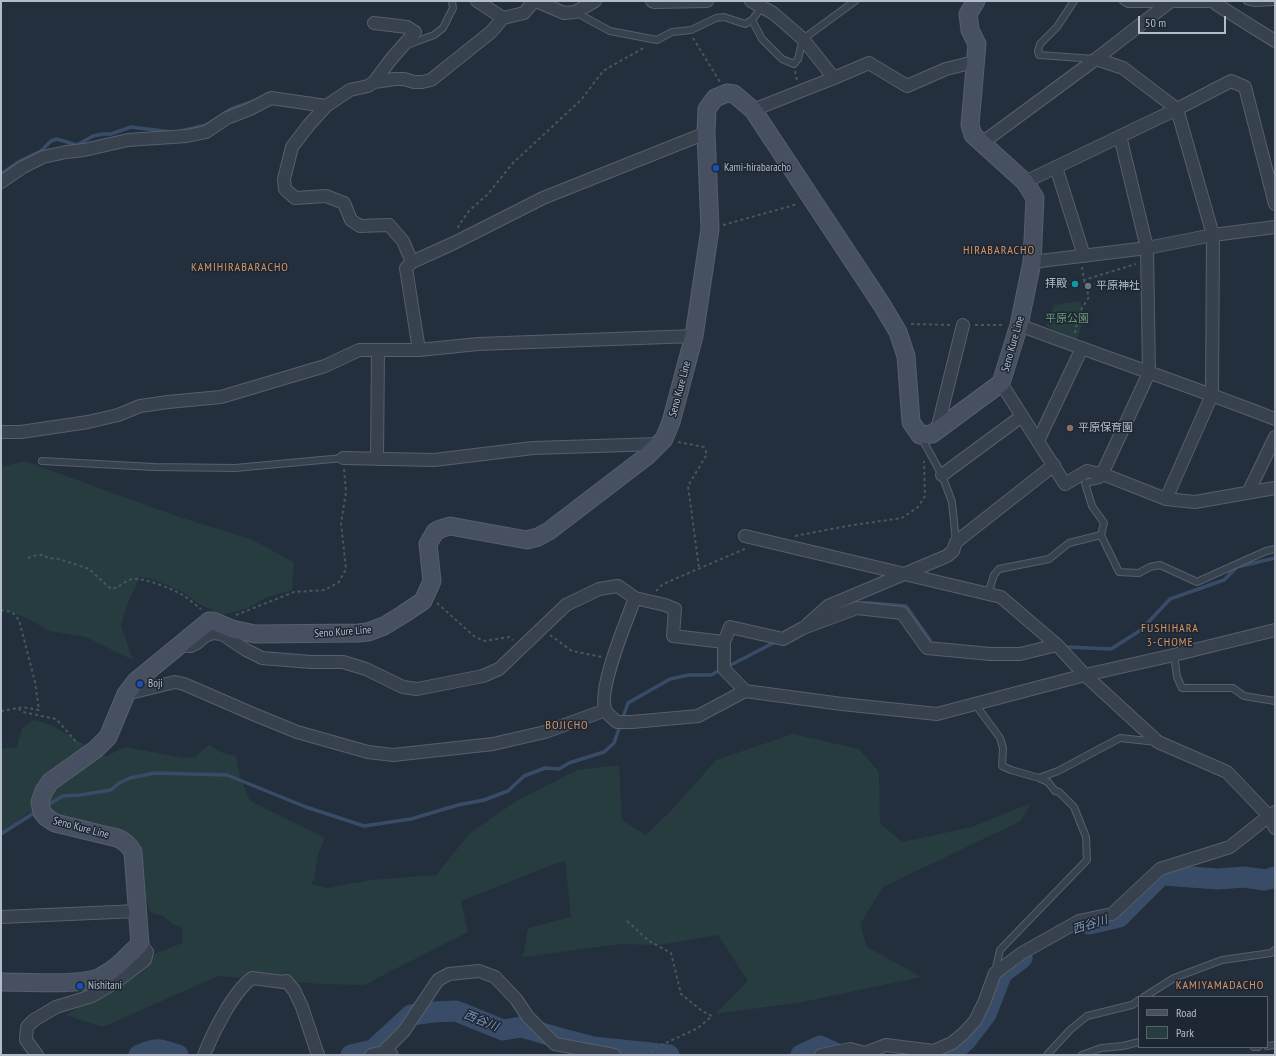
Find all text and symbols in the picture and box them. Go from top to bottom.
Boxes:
scale bar [1140,8,1228,34]
text: 50 m [1145,15,1166,30]
place label: Kami-hirabaracho [724,161,791,175]
marker: Kami-hirabaracho [711,163,721,173]
district label: HIRABARACHO [963,244,1035,258]
district label: KAMIHIRABARACHO [191,261,289,275]
place label: 拝殿 [1045,277,1067,291]
marker: 拝殿 [1070,279,1080,289]
place label: 平原神社 [1096,279,1140,293]
marker: 平原神社 [1083,281,1093,291]
park label: 平原公園 [1045,312,1089,326]
street label: Seno Kure Line [999,315,1027,373]
street label: Seno Kure Line [666,360,694,418]
place label: 平原保育園 [1078,421,1133,435]
marker: 平原保育園 [1065,423,1075,433]
district label: FUSHIHARA 3-CHOME [1141,622,1199,650]
street label: Seno Kure Line [314,623,372,641]
place label: Boji [148,677,163,691]
marker: Boji [135,679,145,689]
district label: BOJICHO [545,719,589,733]
street label: Seno Kure Line [52,814,110,842]
water label: 西谷川 [1071,913,1109,937]
place label: Nishitani [88,979,122,993]
district label: KAMIYAMADACHO [1176,979,1264,993]
marker: Nishitani [75,981,85,991]
legend [1138,996,1268,1048]
text: Road [1176,1005,1196,1020]
water label: 西谷川 [462,1008,500,1034]
text: Park [1176,1025,1194,1040]

